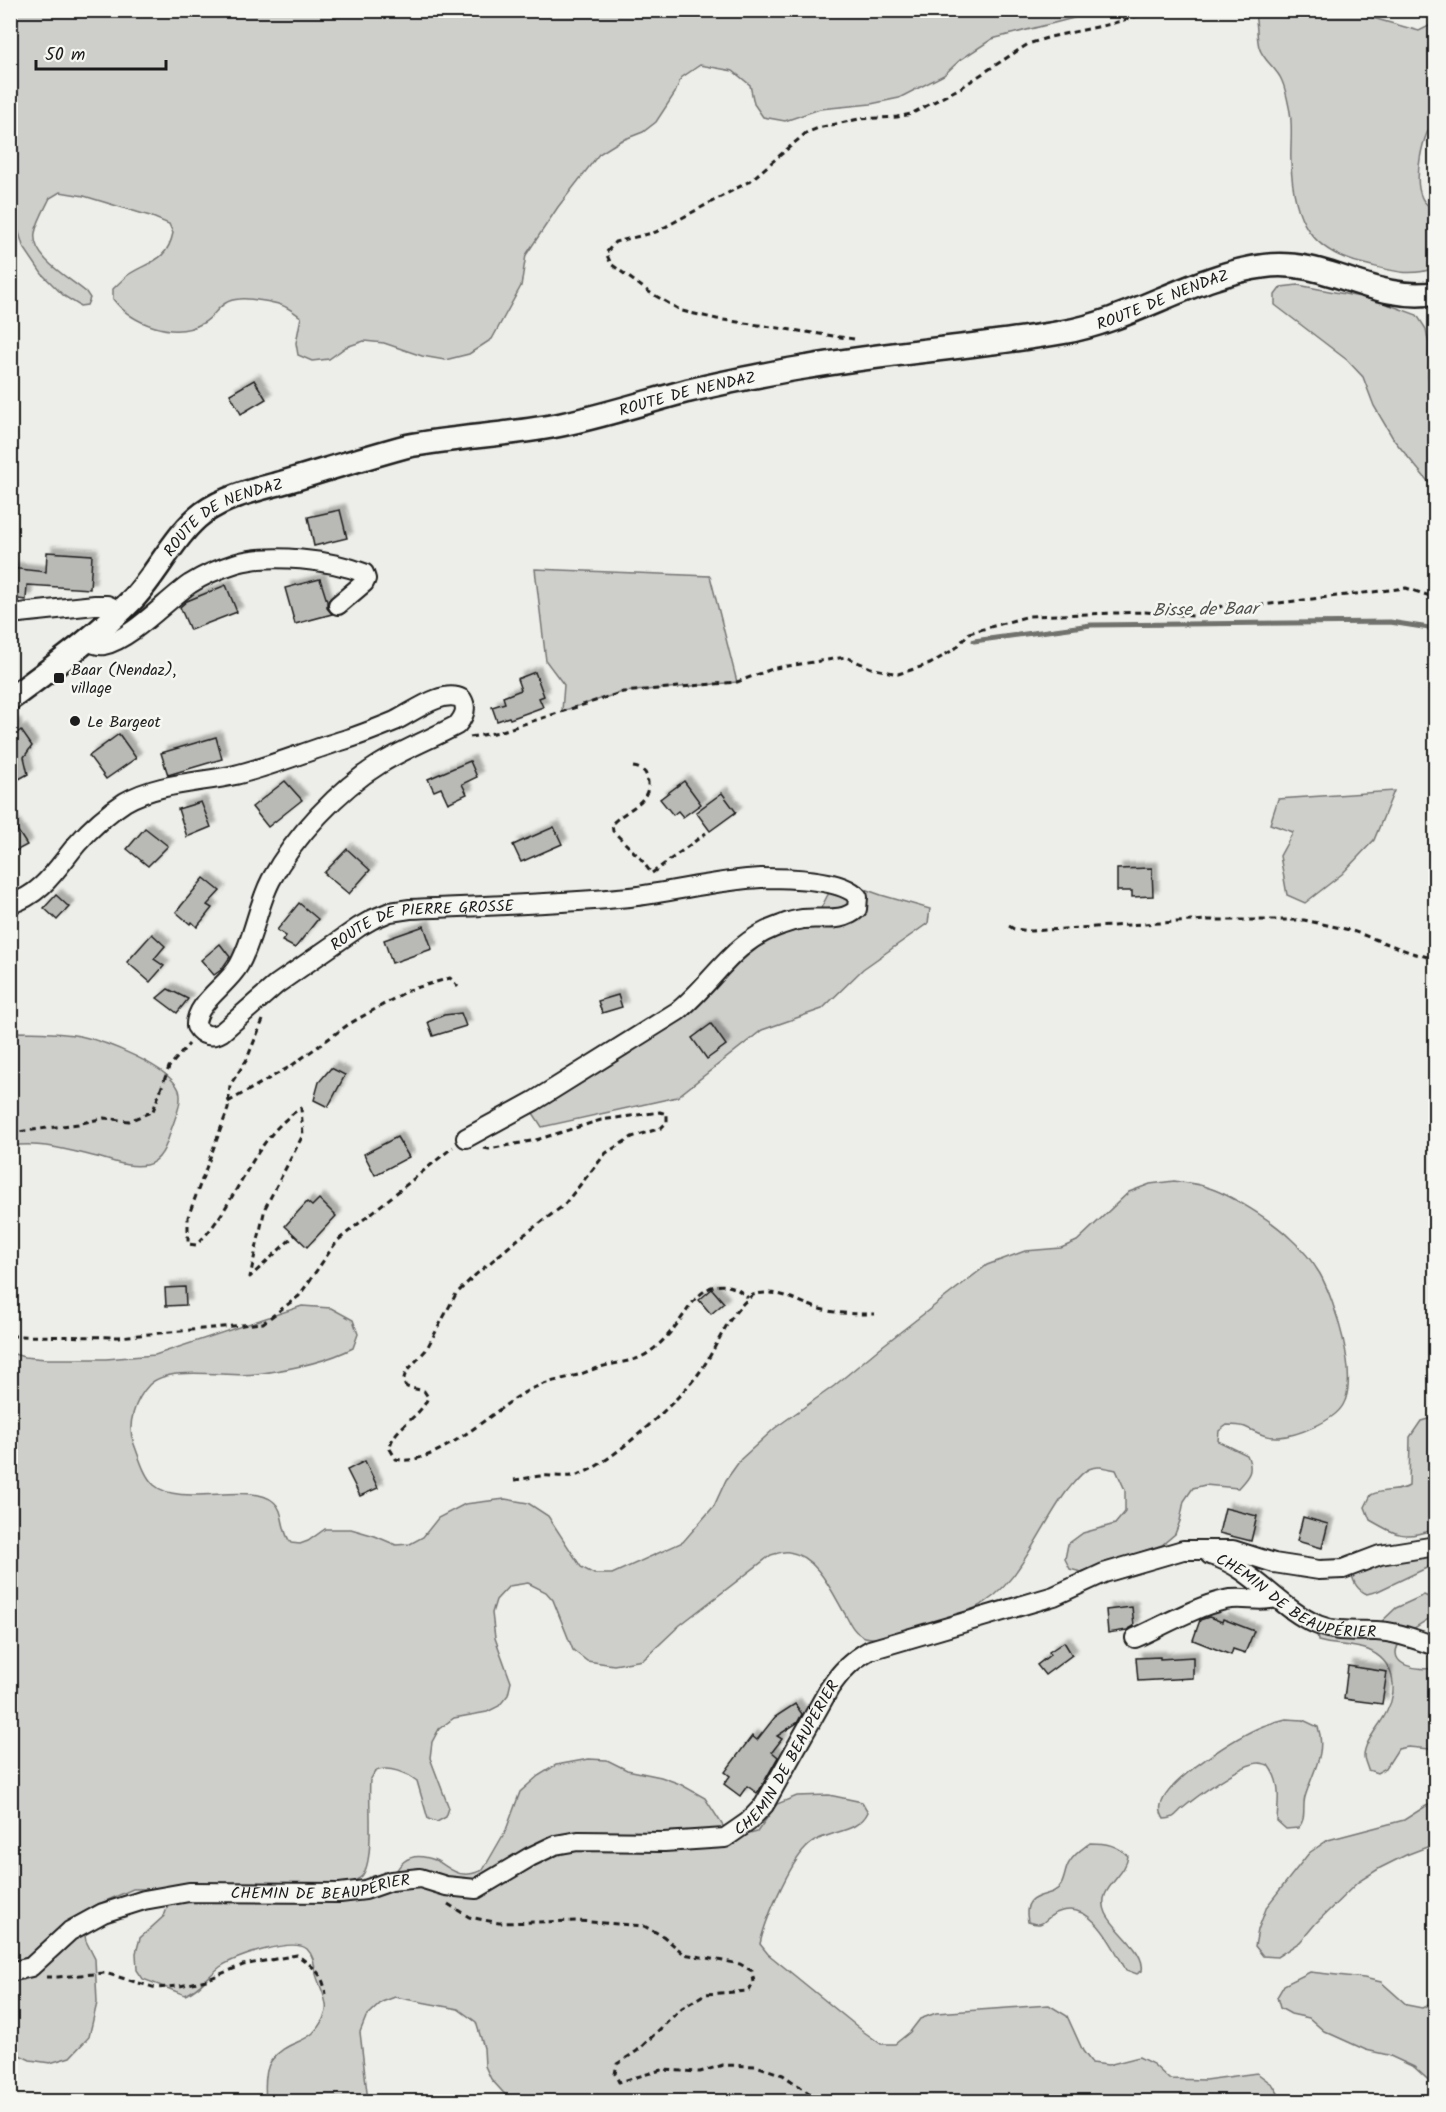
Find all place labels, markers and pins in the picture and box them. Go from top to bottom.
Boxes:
place label: Baar (Nendaz), village [71,658,176,701]
marker: Baar (Nendaz), village [52,671,66,685]
place label: Le Bargeot [87,710,161,735]
marker: Le Bargeot [68,714,82,728]

